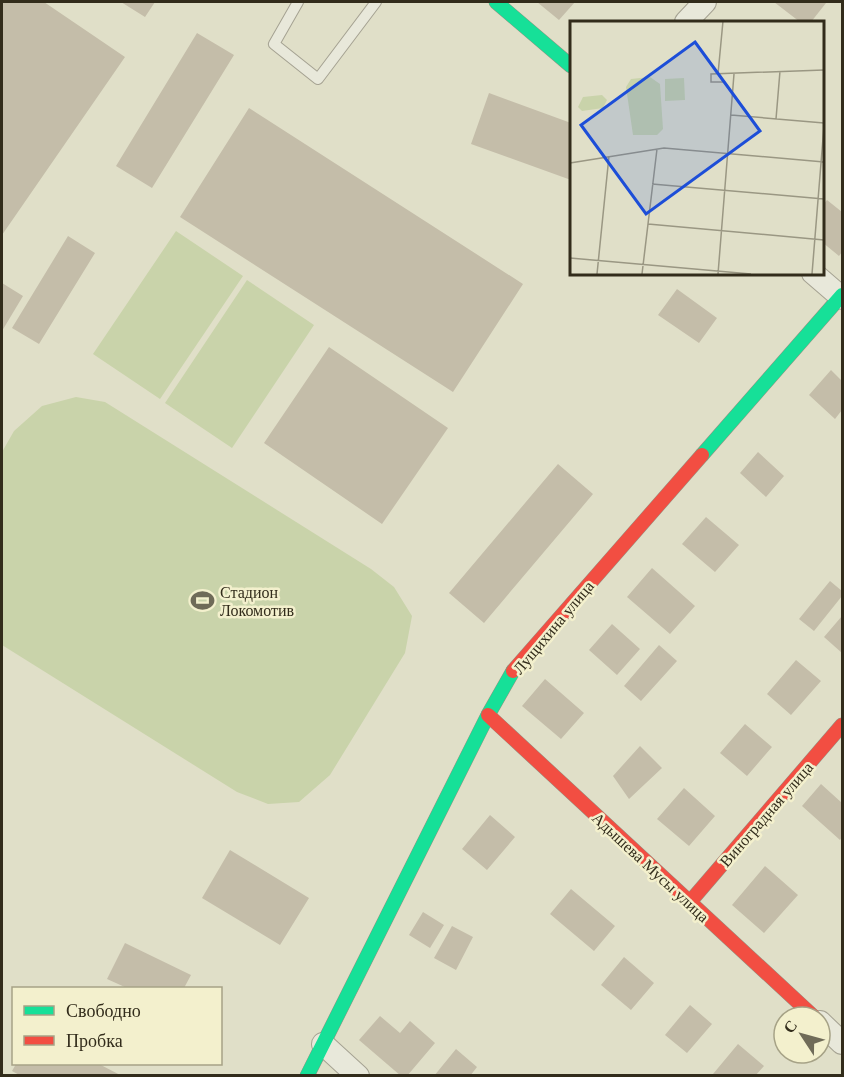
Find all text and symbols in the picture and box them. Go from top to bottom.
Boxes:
inset map [570,21,823,274]
street label: Лущихина улица [508,576,598,678]
place label: Стадион Локомотив [220,582,295,620]
sports icon: Стадион Локомотив [189,588,215,614]
street label: Виноградная улица [715,757,817,871]
street label: Адышева Мусы улица [588,808,714,926]
legend [12,987,222,1065]
text: Свободно [66,1000,141,1022]
north arrow [772,1005,832,1065]
text: С [778,1016,801,1037]
text: Пробка [66,1030,123,1052]

